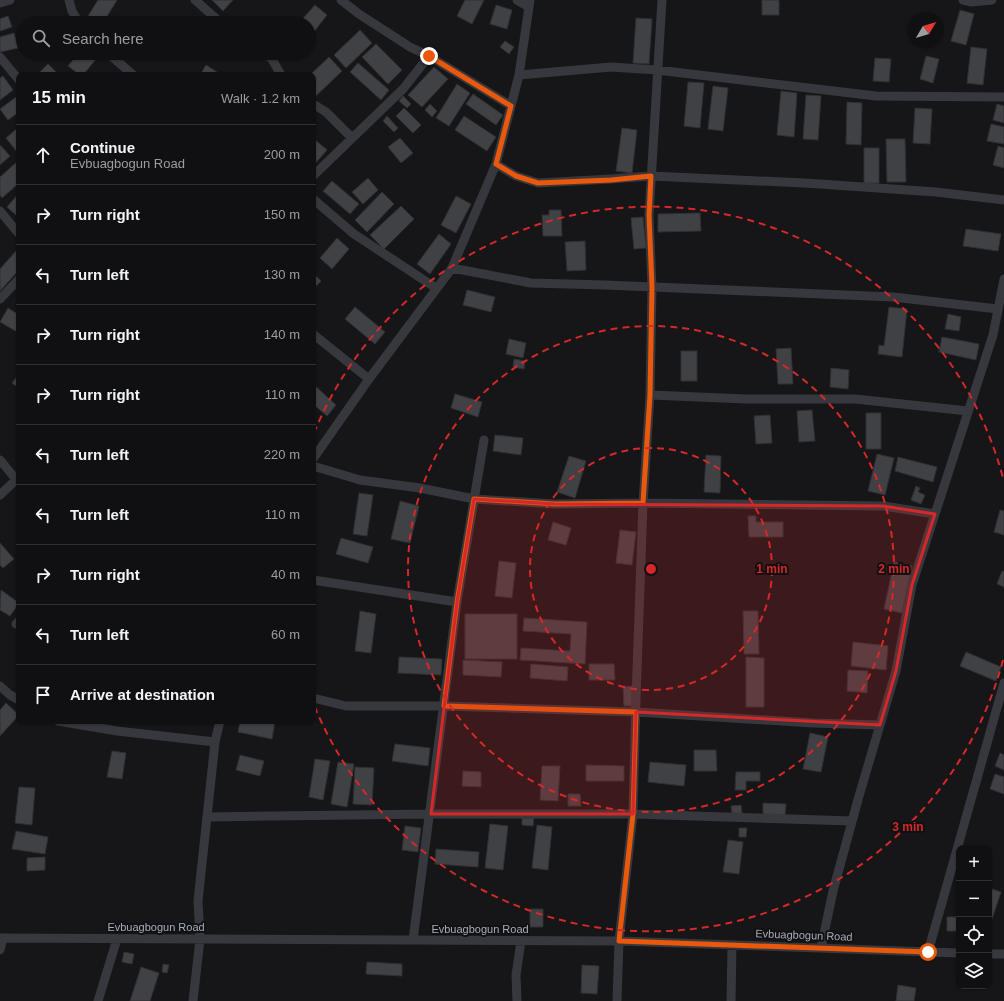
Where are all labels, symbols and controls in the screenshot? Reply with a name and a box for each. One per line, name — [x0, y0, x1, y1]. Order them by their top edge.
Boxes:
north arrow — [908, 12, 944, 48]
search box — [16, 16, 316, 60]
icon: search — [30, 27, 52, 49]
text: Search here — [62, 30, 144, 47]
route end — [420, 47, 438, 65]
text: 15 min — [32, 88, 86, 107]
text: Walk · 1.2 km — [221, 91, 300, 106]
text: Continue — [70, 139, 135, 156]
icon: ahead — [32, 144, 54, 166]
text: 200 m — [264, 147, 300, 162]
text: Evbuagbogun Road — [70, 156, 185, 171]
icon: right — [32, 204, 54, 226]
text: Turn right — [70, 206, 140, 223]
text: 150 m — [264, 207, 300, 222]
icon: left — [32, 264, 54, 286]
text: Turn left — [70, 266, 129, 283]
text: 130 m — [264, 267, 300, 282]
icon: right — [32, 324, 54, 346]
text: Turn right — [70, 326, 140, 343]
text: 140 m — [264, 327, 300, 342]
icon: right — [32, 384, 54, 406]
text: Turn right — [70, 386, 140, 403]
text: 110 m — [265, 387, 300, 402]
icon: left — [32, 444, 54, 466]
text: Turn left — [70, 446, 129, 463]
text: 220 m — [264, 447, 300, 462]
icon: left — [32, 504, 54, 526]
text: Turn left — [70, 506, 129, 523]
text: 110 m — [265, 507, 300, 522]
centre of rings — [644, 562, 658, 576]
text: 1 min — [756, 562, 788, 576]
text: 2 min — [878, 562, 910, 576]
icon: right — [32, 564, 54, 586]
text: Turn right — [70, 566, 140, 583]
text: 40 m — [271, 567, 300, 582]
icon: left — [32, 624, 54, 646]
text: Turn left — [70, 626, 129, 643]
text: 60 m — [271, 627, 300, 642]
icon: arrive — [32, 684, 54, 706]
text: Arrive at destination — [70, 686, 215, 703]
text: 3 min — [892, 820, 924, 834]
map controls — [956, 845, 992, 989]
button: + — [956, 845, 992, 881]
button: − — [956, 881, 992, 917]
button: locate — [956, 917, 992, 953]
street label: Evbuagbogun Road — [107, 921, 205, 933]
street label: Evbuagbogun Road — [431, 923, 529, 935]
street label: Evbuagbogun Road — [755, 927, 853, 943]
route start — [919, 943, 937, 961]
button: layers — [956, 953, 992, 989]

